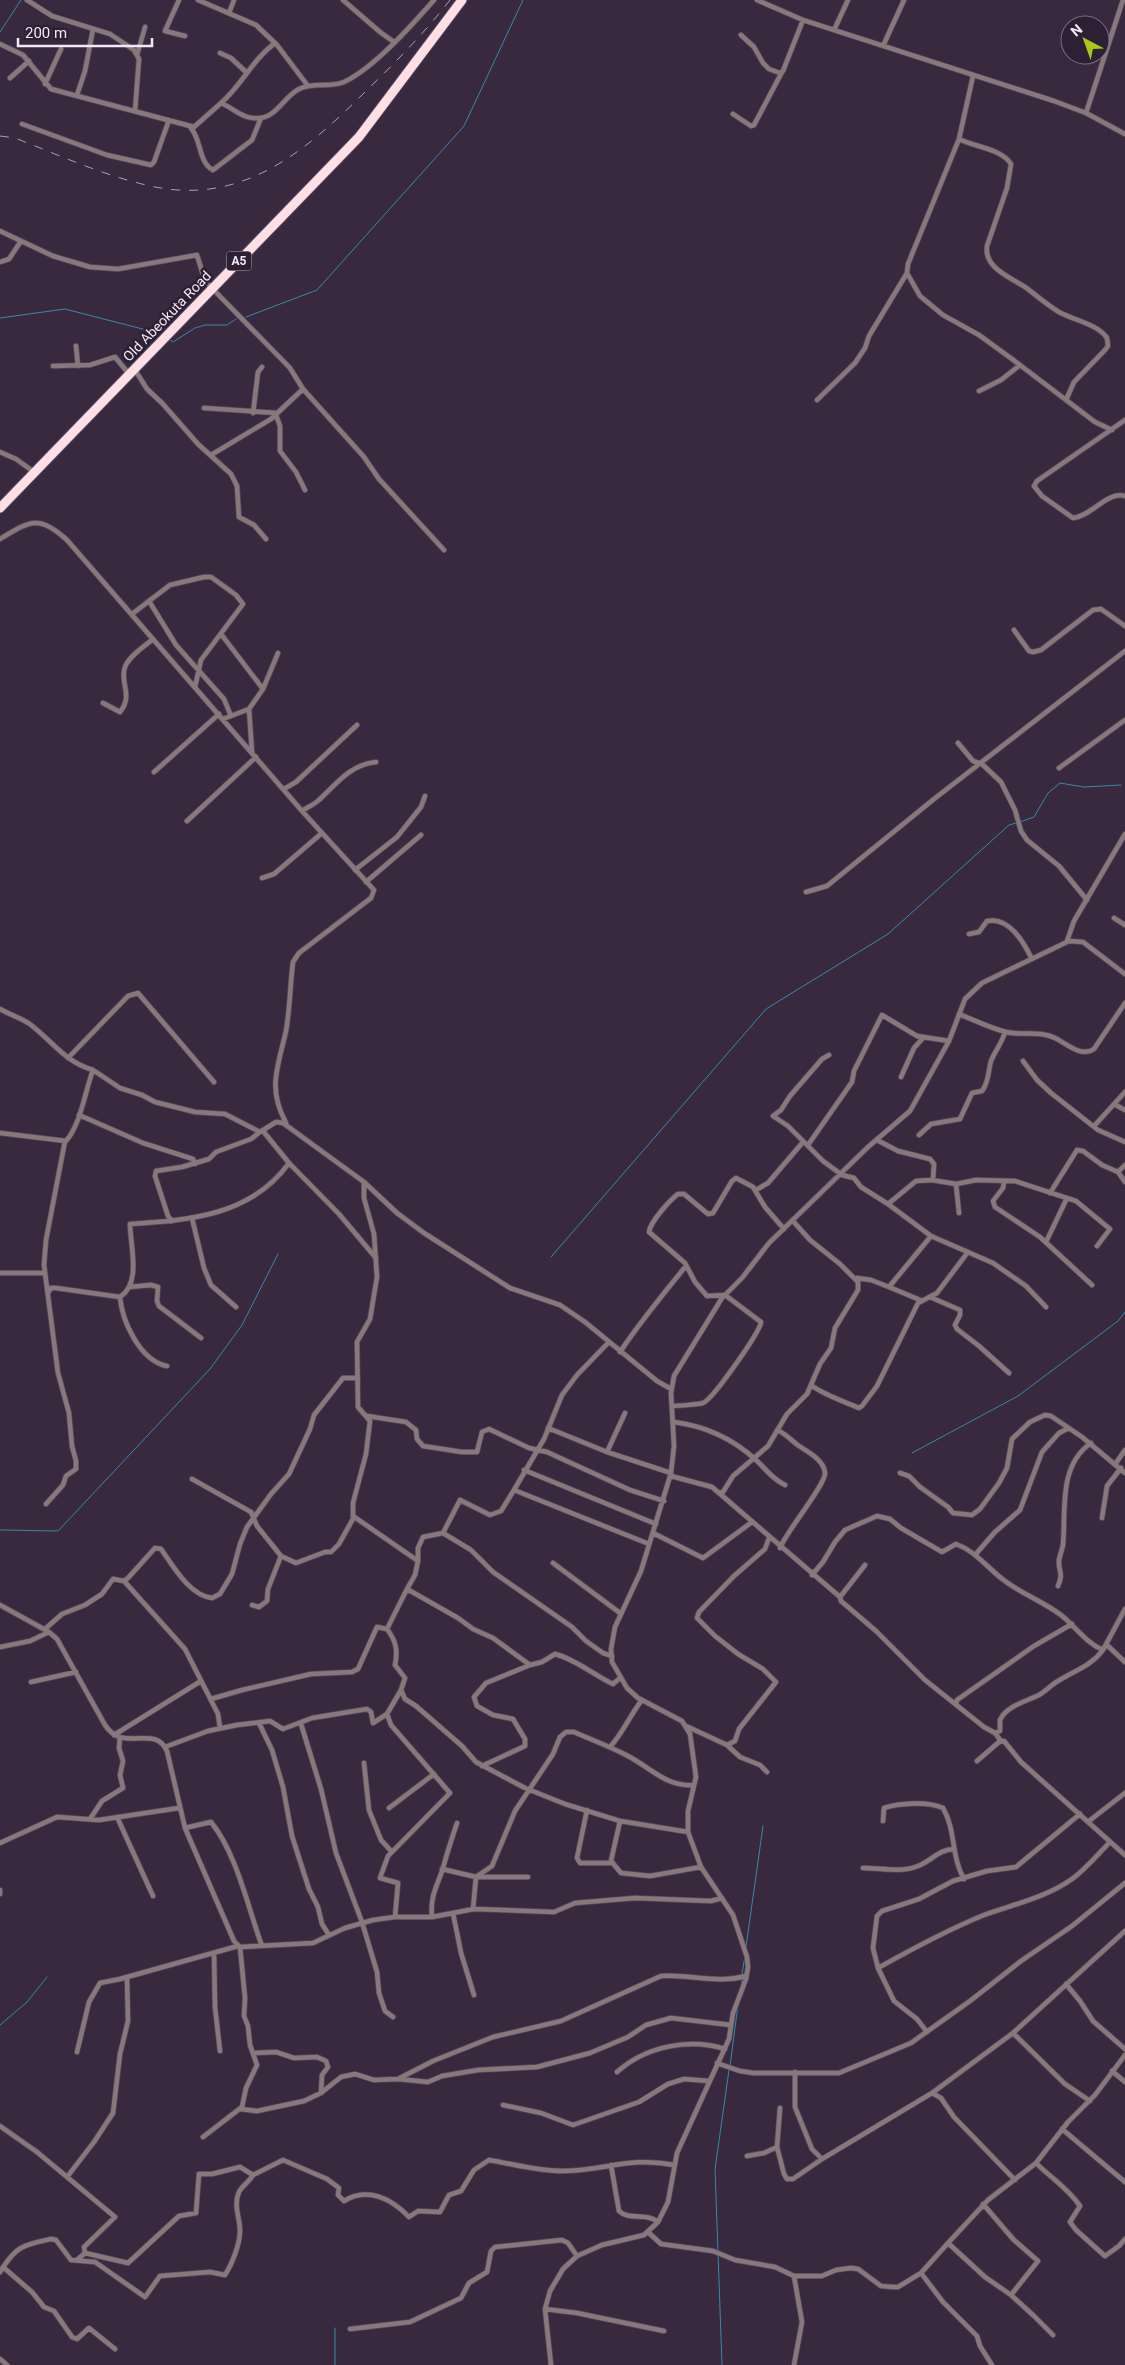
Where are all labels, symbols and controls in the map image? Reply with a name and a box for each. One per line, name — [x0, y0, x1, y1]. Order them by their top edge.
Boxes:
scale bar — [18, 15, 151, 47]
north arrow — [1060, 15, 1110, 65]
text: N — [1067, 21, 1085, 39]
text: 200 m — [25, 24, 67, 42]
road number: A5 — [226, 252, 252, 270]
street label: Old Abeokuta Road — [120, 267, 214, 365]

